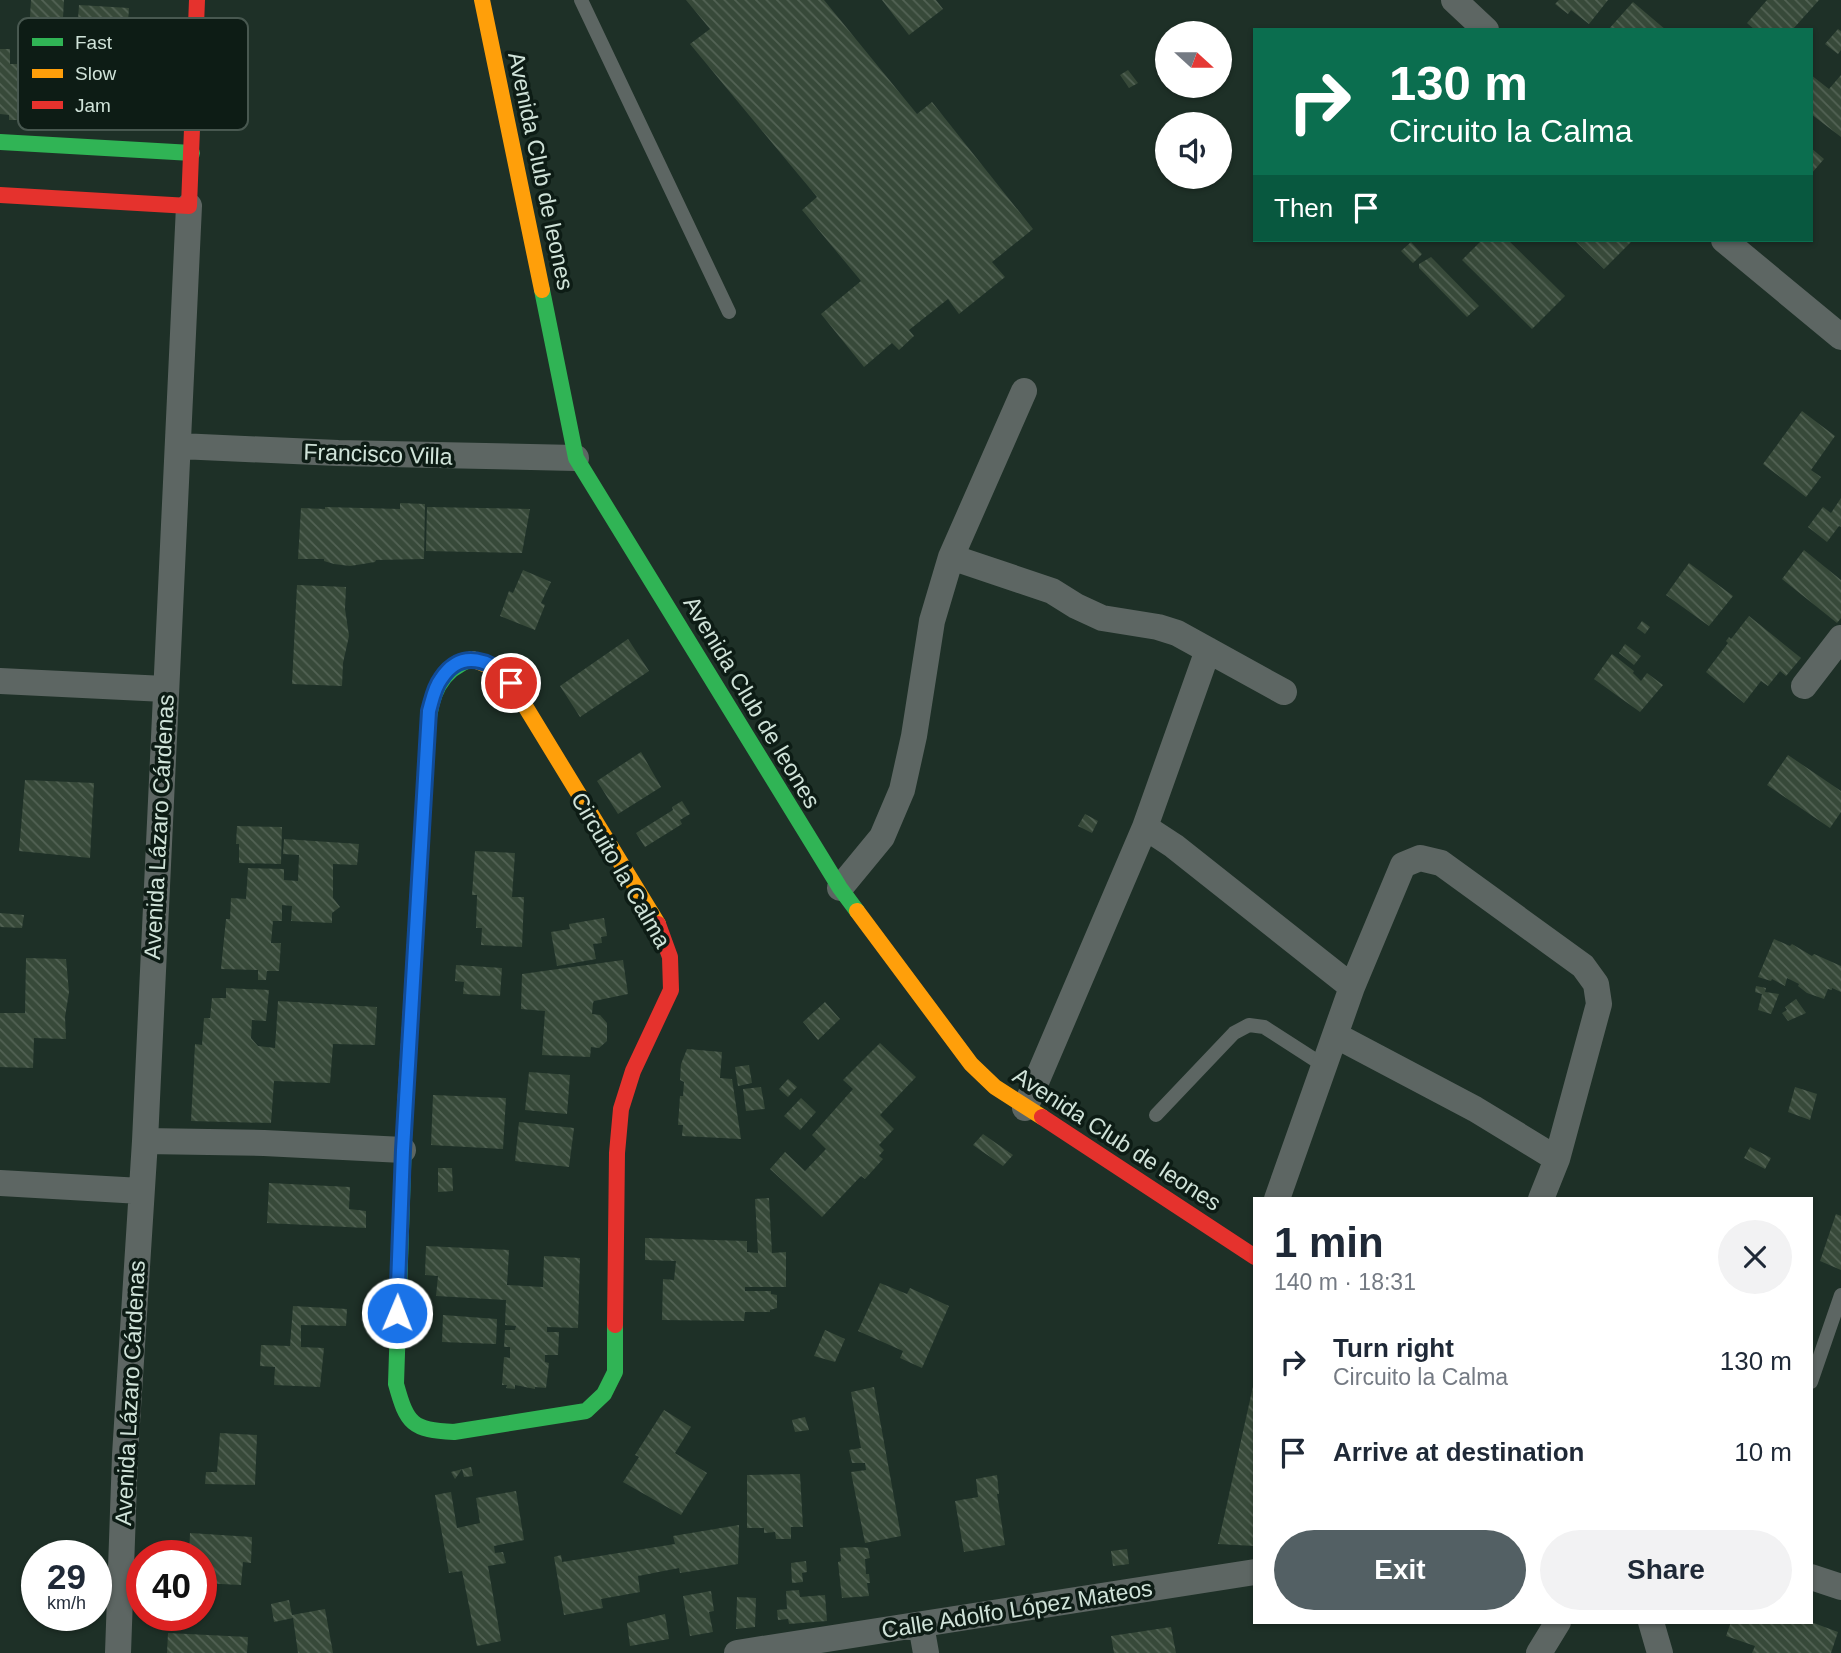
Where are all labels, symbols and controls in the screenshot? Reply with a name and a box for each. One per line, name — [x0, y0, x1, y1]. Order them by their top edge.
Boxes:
legend — [18, 18, 248, 130]
north arrow — [1155, 21, 1232, 98]
map controls — [1155, 21, 1232, 189]
text: Fast — [75, 32, 113, 53]
street label: Avenida Club de leones — [503, 50, 579, 292]
icon: right — [1274, 56, 1365, 147]
text: 130 m — [1389, 56, 1528, 110]
text: Slow — [75, 63, 116, 84]
text: Jam — [75, 95, 111, 116]
button: sound — [1155, 112, 1232, 189]
text: Circuito la Calma — [1389, 113, 1633, 149]
icon: arrive — [1347, 189, 1385, 227]
text: Then — [1274, 193, 1333, 223]
street label: Francisco Villa — [303, 438, 453, 470]
street label: Avenida Club de leones — [678, 591, 826, 813]
pin — [481, 653, 541, 713]
icon: arrive — [492, 664, 530, 702]
street label: Avenida Lázaro Cárdenas — [139, 694, 179, 960]
street label: Circuito la Calma — [566, 788, 676, 953]
street label: Avenida Club de leones — [1008, 1062, 1226, 1216]
text: 1 min — [1274, 1219, 1384, 1266]
button: close — [1718, 1220, 1792, 1294]
street label: Avenida Lázaro Cárdenas — [110, 1260, 150, 1526]
text: 140 m · 18:31 — [1274, 1269, 1416, 1295]
position arrow — [360, 1276, 434, 1350]
text: Turn right — [1333, 1333, 1454, 1363]
icon: right — [1274, 1343, 1312, 1381]
text: 130 m — [1720, 1346, 1792, 1376]
text: Circuito la Calma — [1333, 1364, 1508, 1390]
icon: arrive — [1274, 1434, 1312, 1472]
text: Arrive at destination — [1333, 1437, 1584, 1467]
text: 10 m — [1734, 1437, 1792, 1467]
button: Exit — [1274, 1530, 1526, 1610]
button: Share — [1540, 1530, 1792, 1610]
speed limit sign: 40 — [126, 1540, 217, 1631]
text: 29 — [47, 1557, 86, 1596]
street label: Calle Adolfo López Mateos — [880, 1575, 1154, 1643]
text: km/h — [47, 1593, 86, 1613]

